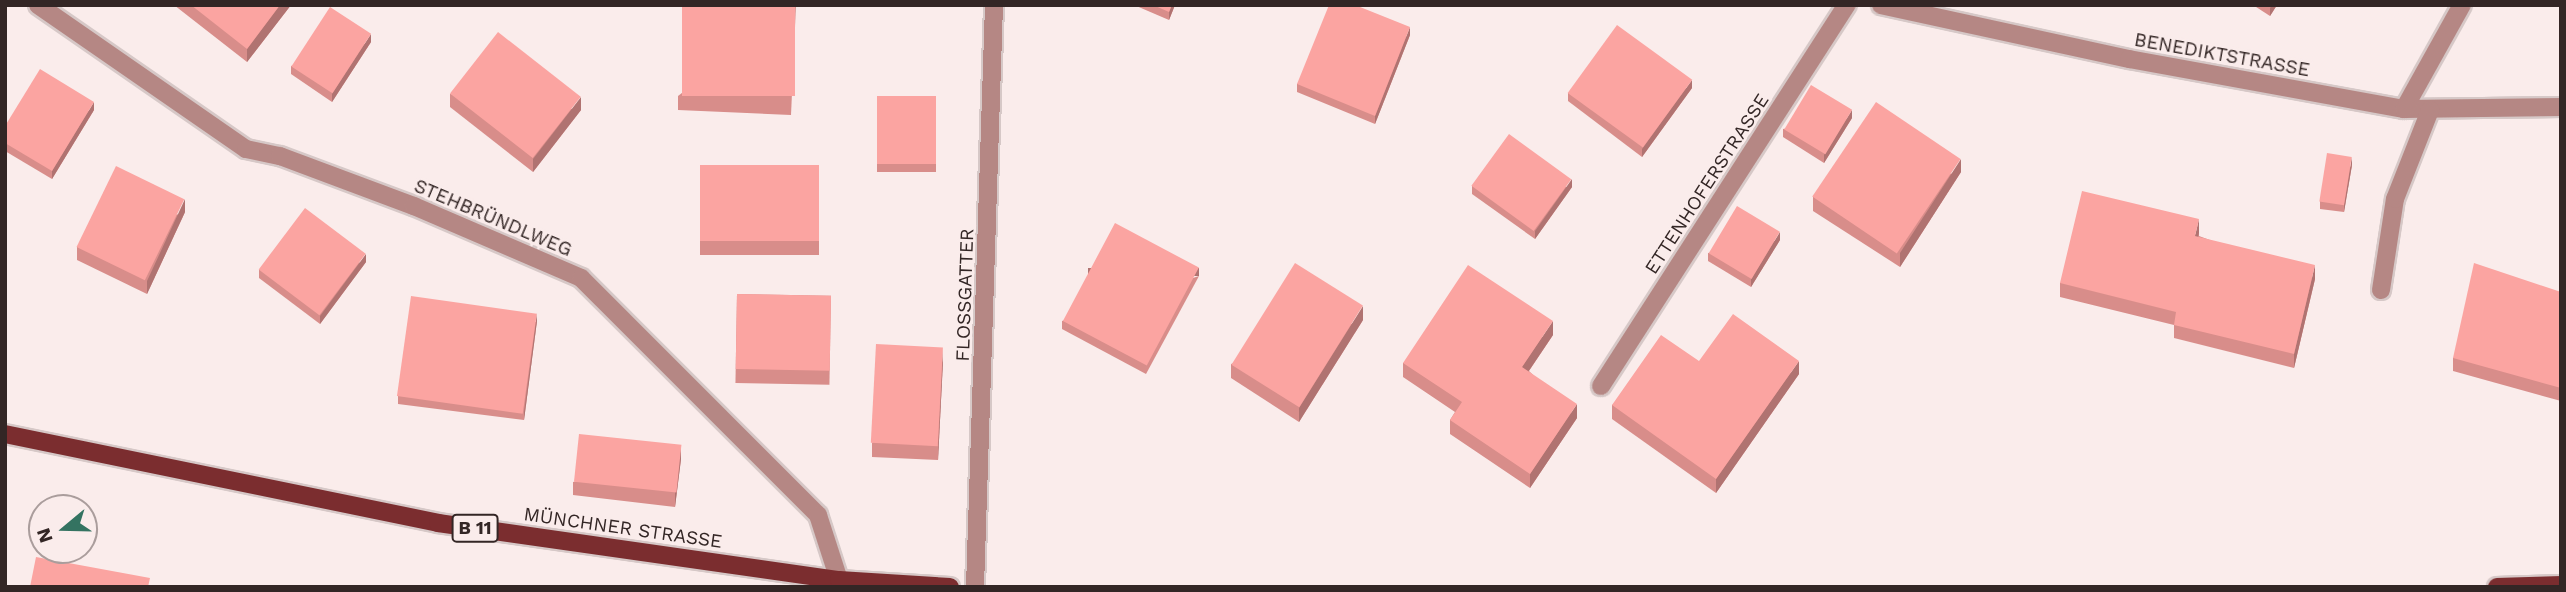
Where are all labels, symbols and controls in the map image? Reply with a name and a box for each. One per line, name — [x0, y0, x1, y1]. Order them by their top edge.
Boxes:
street label: BENEDIKTSTRASSE — [2132, 28, 2312, 82]
street label: ETTENHOFERSTRASSE — [1640, 90, 1774, 278]
street label: STEHBRÜNDLWEG — [411, 174, 575, 262]
street label: FLOSSGATTER — [951, 228, 979, 362]
north arrow — [28, 494, 98, 564]
street label: MÜNCHNER STRASSE — [522, 503, 724, 553]
road number: B 11 — [450, 514, 500, 542]
text: N — [31, 525, 58, 546]

